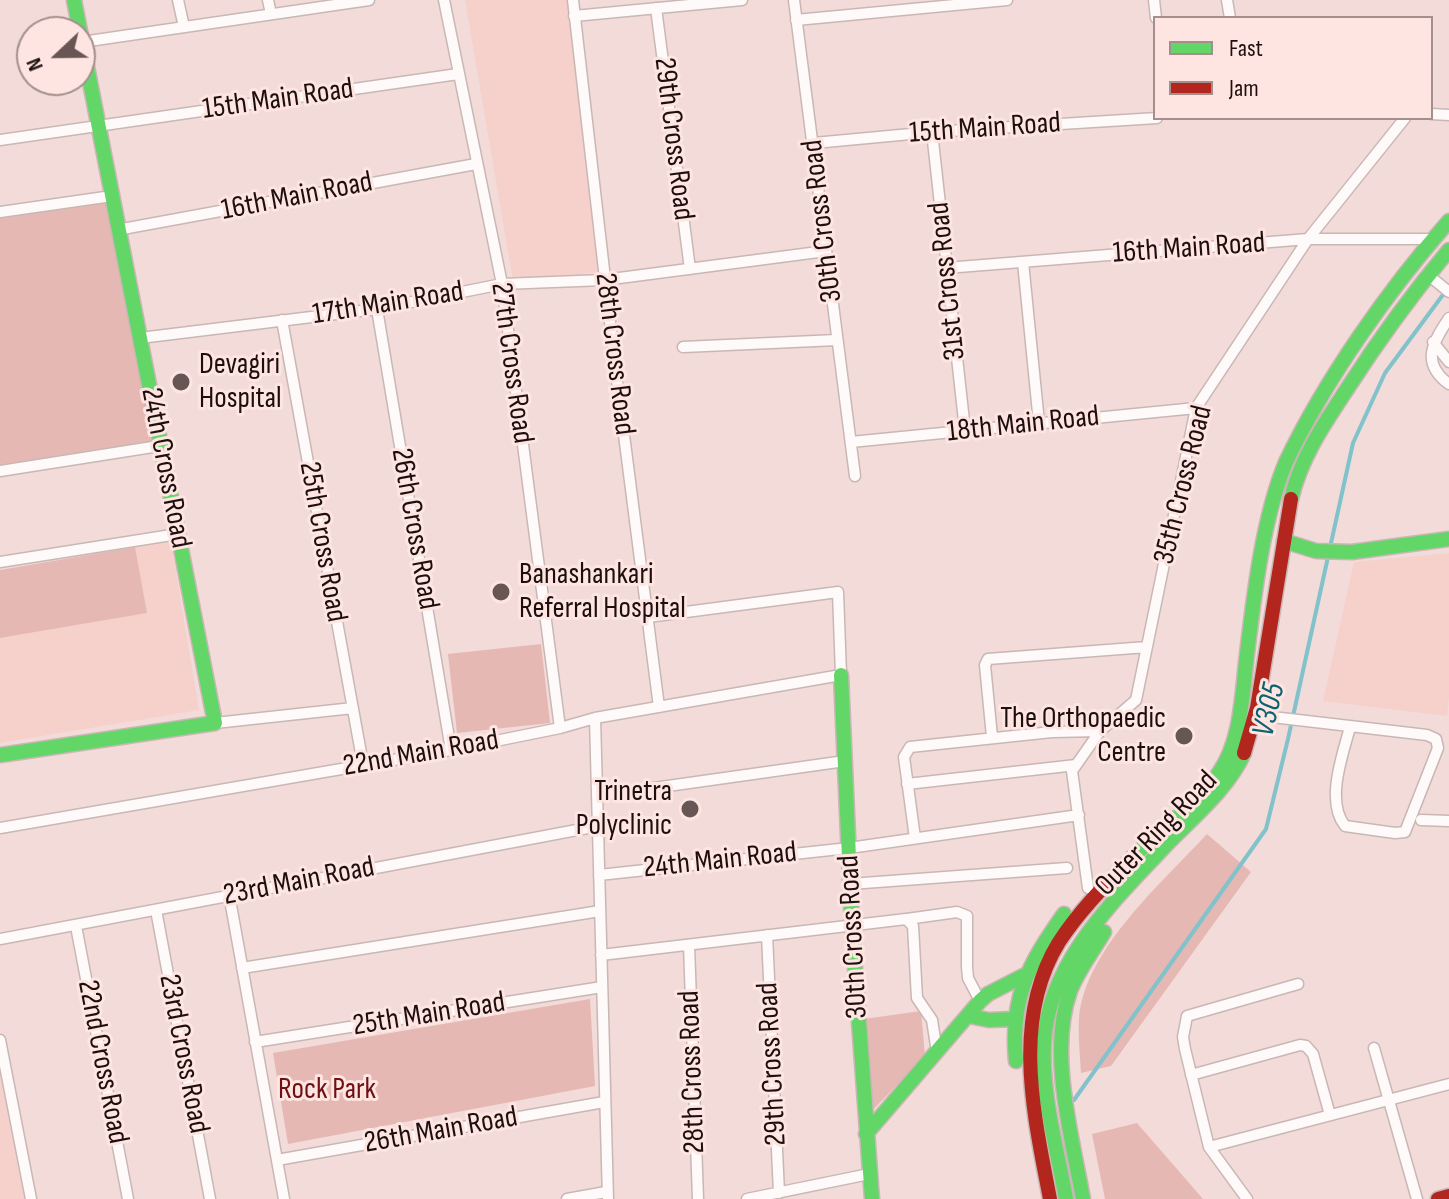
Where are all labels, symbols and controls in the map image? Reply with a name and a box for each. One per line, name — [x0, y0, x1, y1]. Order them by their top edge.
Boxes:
north arrow — [16, 16, 96, 96]
legend — [1153, 16, 1433, 120]
text: Fast — [1229, 34, 1263, 63]
text: N — [20, 54, 50, 75]
street label: 29th Cross Road — [645, 56, 701, 222]
street label: 15th Main Road — [200, 72, 356, 128]
text: Jam — [1229, 74, 1259, 103]
street label: 15th Main Road — [908, 106, 1062, 152]
street label: 30th Cross Road — [795, 138, 851, 304]
street label: 16th Main Road — [219, 165, 375, 229]
street label: 31st Cross Road — [922, 200, 974, 362]
street label: 16th Main Road — [1111, 226, 1267, 272]
street label: 28th Cross Road — [586, 271, 642, 437]
street label: 17th Main Road — [310, 274, 466, 334]
street label: 27th Cross Road — [482, 280, 540, 446]
place label: Devagiri Hospital — [199, 347, 282, 418]
marker: Devagiri Hospital — [170, 371, 192, 393]
street label: 24th Cross Road — [132, 385, 198, 551]
street label: 18th Main Road — [945, 399, 1101, 451]
street label: 35th Cross Road — [1147, 402, 1221, 568]
street label: 26th Cross Road — [382, 445, 446, 613]
street label: 25th Cross Road — [290, 459, 354, 625]
place label: Banashankari Referral Hospital — [519, 557, 686, 628]
marker: Banashankari Referral Hospital — [490, 581, 512, 603]
water label: V305 — [1245, 680, 1295, 740]
place label: The Orthopaedic Centre — [1000, 701, 1166, 772]
street label: 22nd Main Road — [340, 723, 502, 785]
marker: The Orthopaedic Centre — [1173, 725, 1195, 747]
street label: Outer Ring Road — [1088, 764, 1226, 904]
place label: Trinetra Polyclinic — [576, 774, 672, 844]
marker: Trinetra Polyclinic — [679, 798, 701, 820]
street label: 24th Main Road — [642, 835, 798, 887]
street label: 23rd Main Road — [221, 850, 377, 914]
street label: 30th Cross Road — [832, 854, 876, 1020]
street label: 23rd Cross Road — [150, 971, 216, 1137]
street label: 22nd Cross Road — [69, 977, 135, 1147]
street label: 29th Cross Road — [751, 981, 795, 1147]
street label: 25th Main Road — [350, 985, 508, 1045]
street label: 28th Cross Road — [672, 990, 714, 1154]
park label: Rock Park — [278, 1072, 376, 1108]
street label: 26th Main Road — [362, 1100, 520, 1162]

